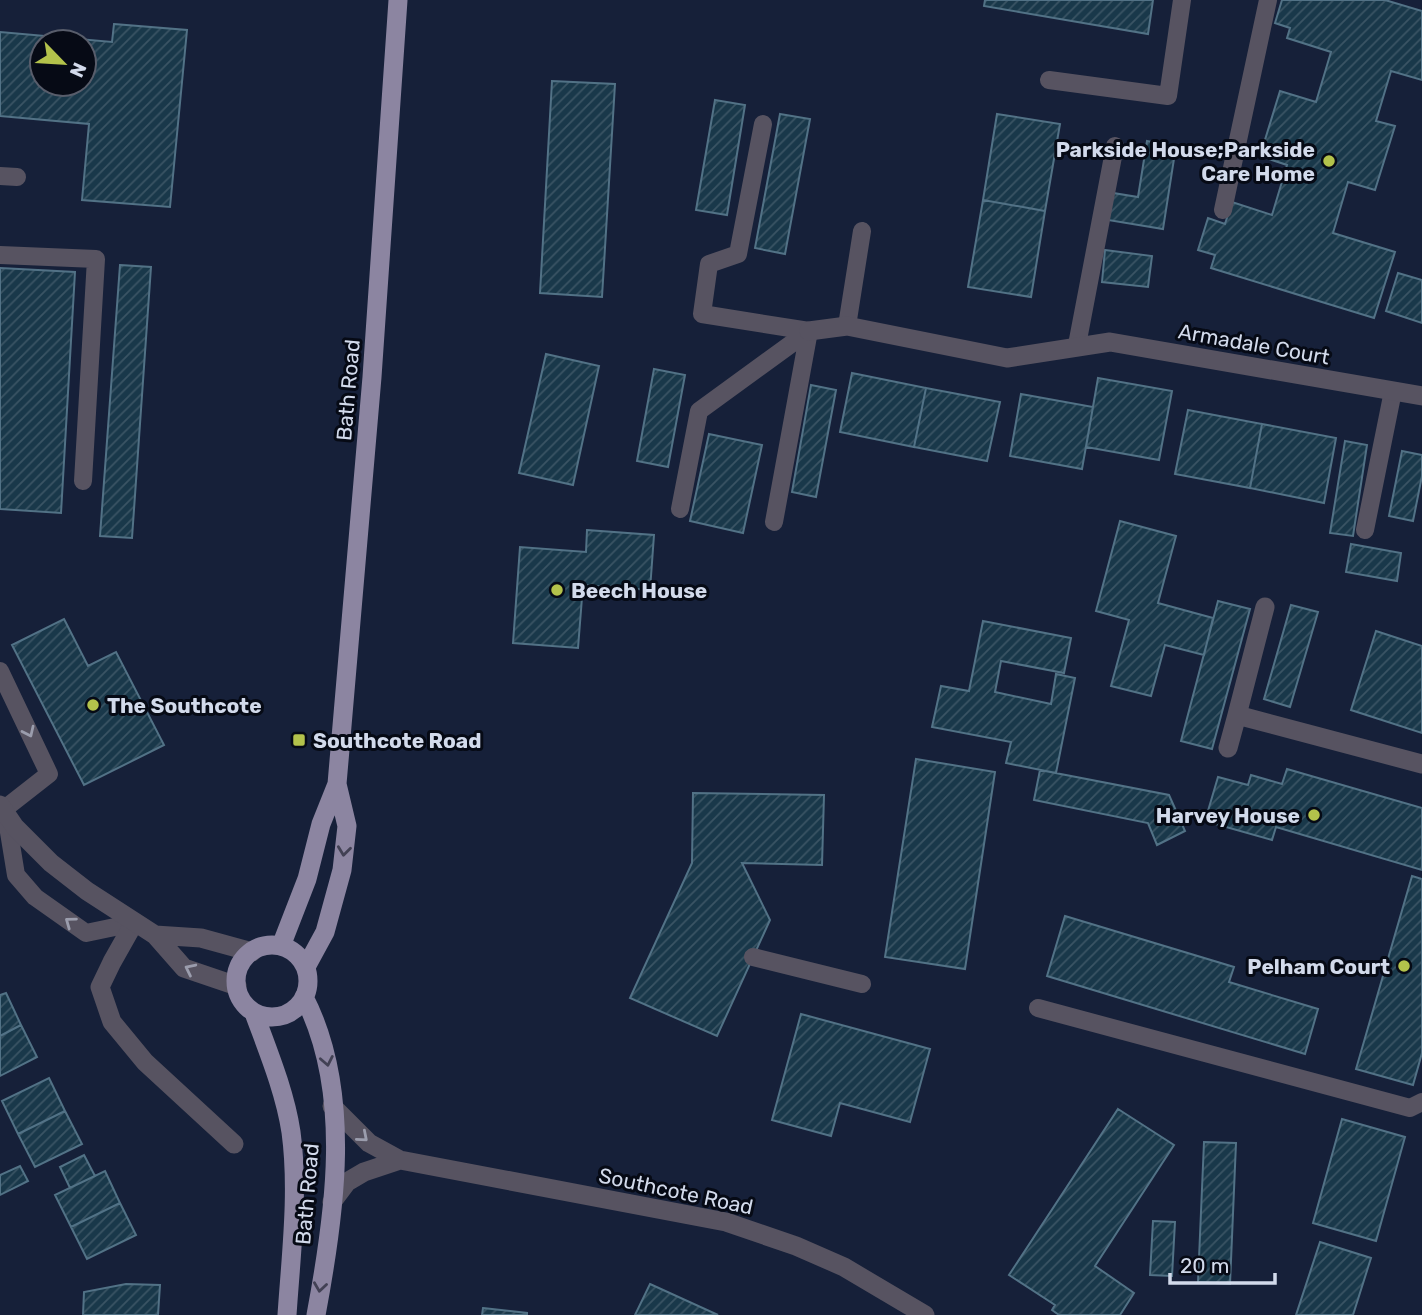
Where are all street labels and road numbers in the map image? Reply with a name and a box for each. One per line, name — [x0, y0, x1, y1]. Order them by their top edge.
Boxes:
street label: Armadale Court — [1176, 318, 1332, 370]
street label: Bath Road — [331, 338, 365, 442]
street label: Bath Road — [290, 1142, 324, 1246]
street label: Southcote Road — [597, 1162, 755, 1220]

